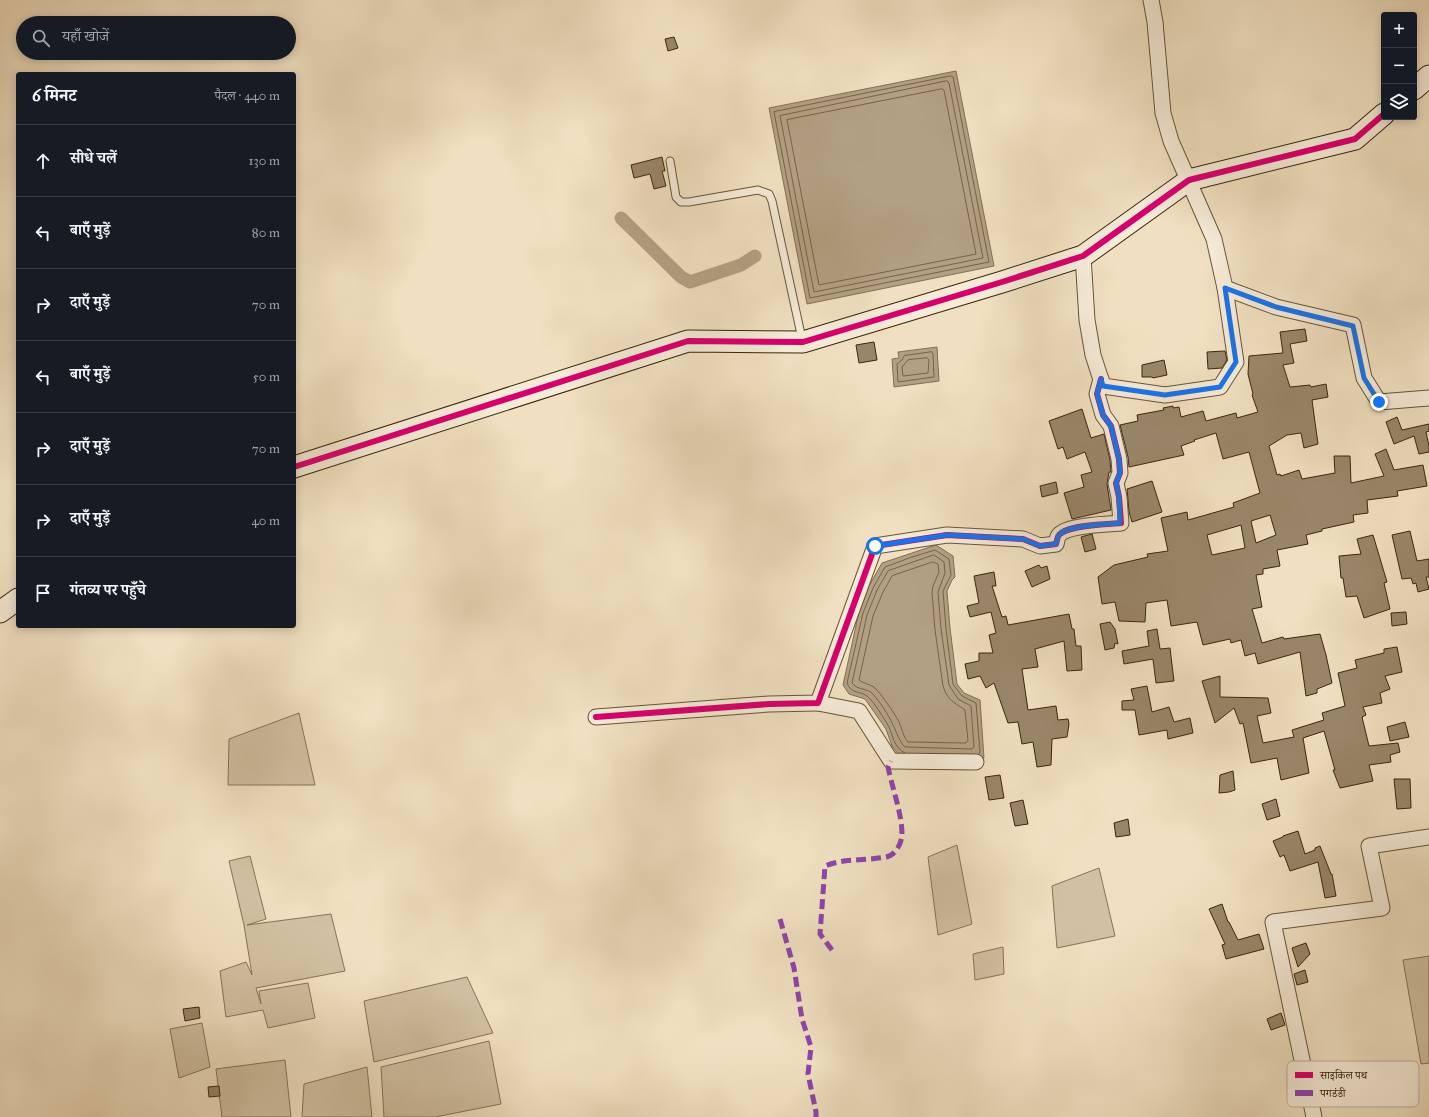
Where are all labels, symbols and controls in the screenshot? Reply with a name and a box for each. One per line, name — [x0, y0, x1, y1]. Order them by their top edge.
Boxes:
map controls — [1381, 12, 1417, 120]
button: + — [1381, 12, 1417, 48]
search box — [16, 16, 296, 60]
icon: search — [30, 27, 52, 49]
text: यहाँ खोजें — [62, 27, 109, 45]
button: − — [1381, 48, 1417, 84]
button: layers — [1381, 84, 1417, 120]
text: 6 मिनट — [32, 85, 77, 106]
text: पैदल · 440 m — [215, 88, 280, 104]
text: सीधे चलें — [70, 149, 117, 167]
icon: ahead — [32, 150, 54, 172]
text: 130 m — [248, 153, 280, 169]
text: बाएँ मुड़ें — [70, 221, 110, 239]
icon: left — [32, 222, 54, 244]
text: 80 m — [252, 225, 280, 241]
text: दाएँ मुड़ें — [70, 293, 110, 311]
icon: right — [32, 294, 54, 316]
text: 70 m — [252, 297, 280, 313]
text: बाएँ मुड़ें — [70, 365, 110, 383]
icon: left — [32, 366, 54, 388]
text: 50 m — [253, 369, 280, 385]
route end — [1370, 393, 1388, 411]
text: दाएँ मुड़ें — [70, 437, 110, 455]
icon: right — [32, 438, 54, 460]
text: 70 m — [252, 441, 280, 457]
text: दाएँ मुड़ें — [70, 509, 110, 527]
icon: right — [32, 510, 54, 532]
text: 40 m — [251, 513, 280, 529]
route start — [866, 537, 884, 555]
text: गंतव्य पर पहुँचे — [70, 581, 146, 599]
icon: arrive — [32, 582, 54, 604]
legend — [1287, 1061, 1419, 1107]
text: साइकिल पथ — [1319, 1069, 1368, 1082]
text: पगडंडी — [1319, 1087, 1347, 1100]

